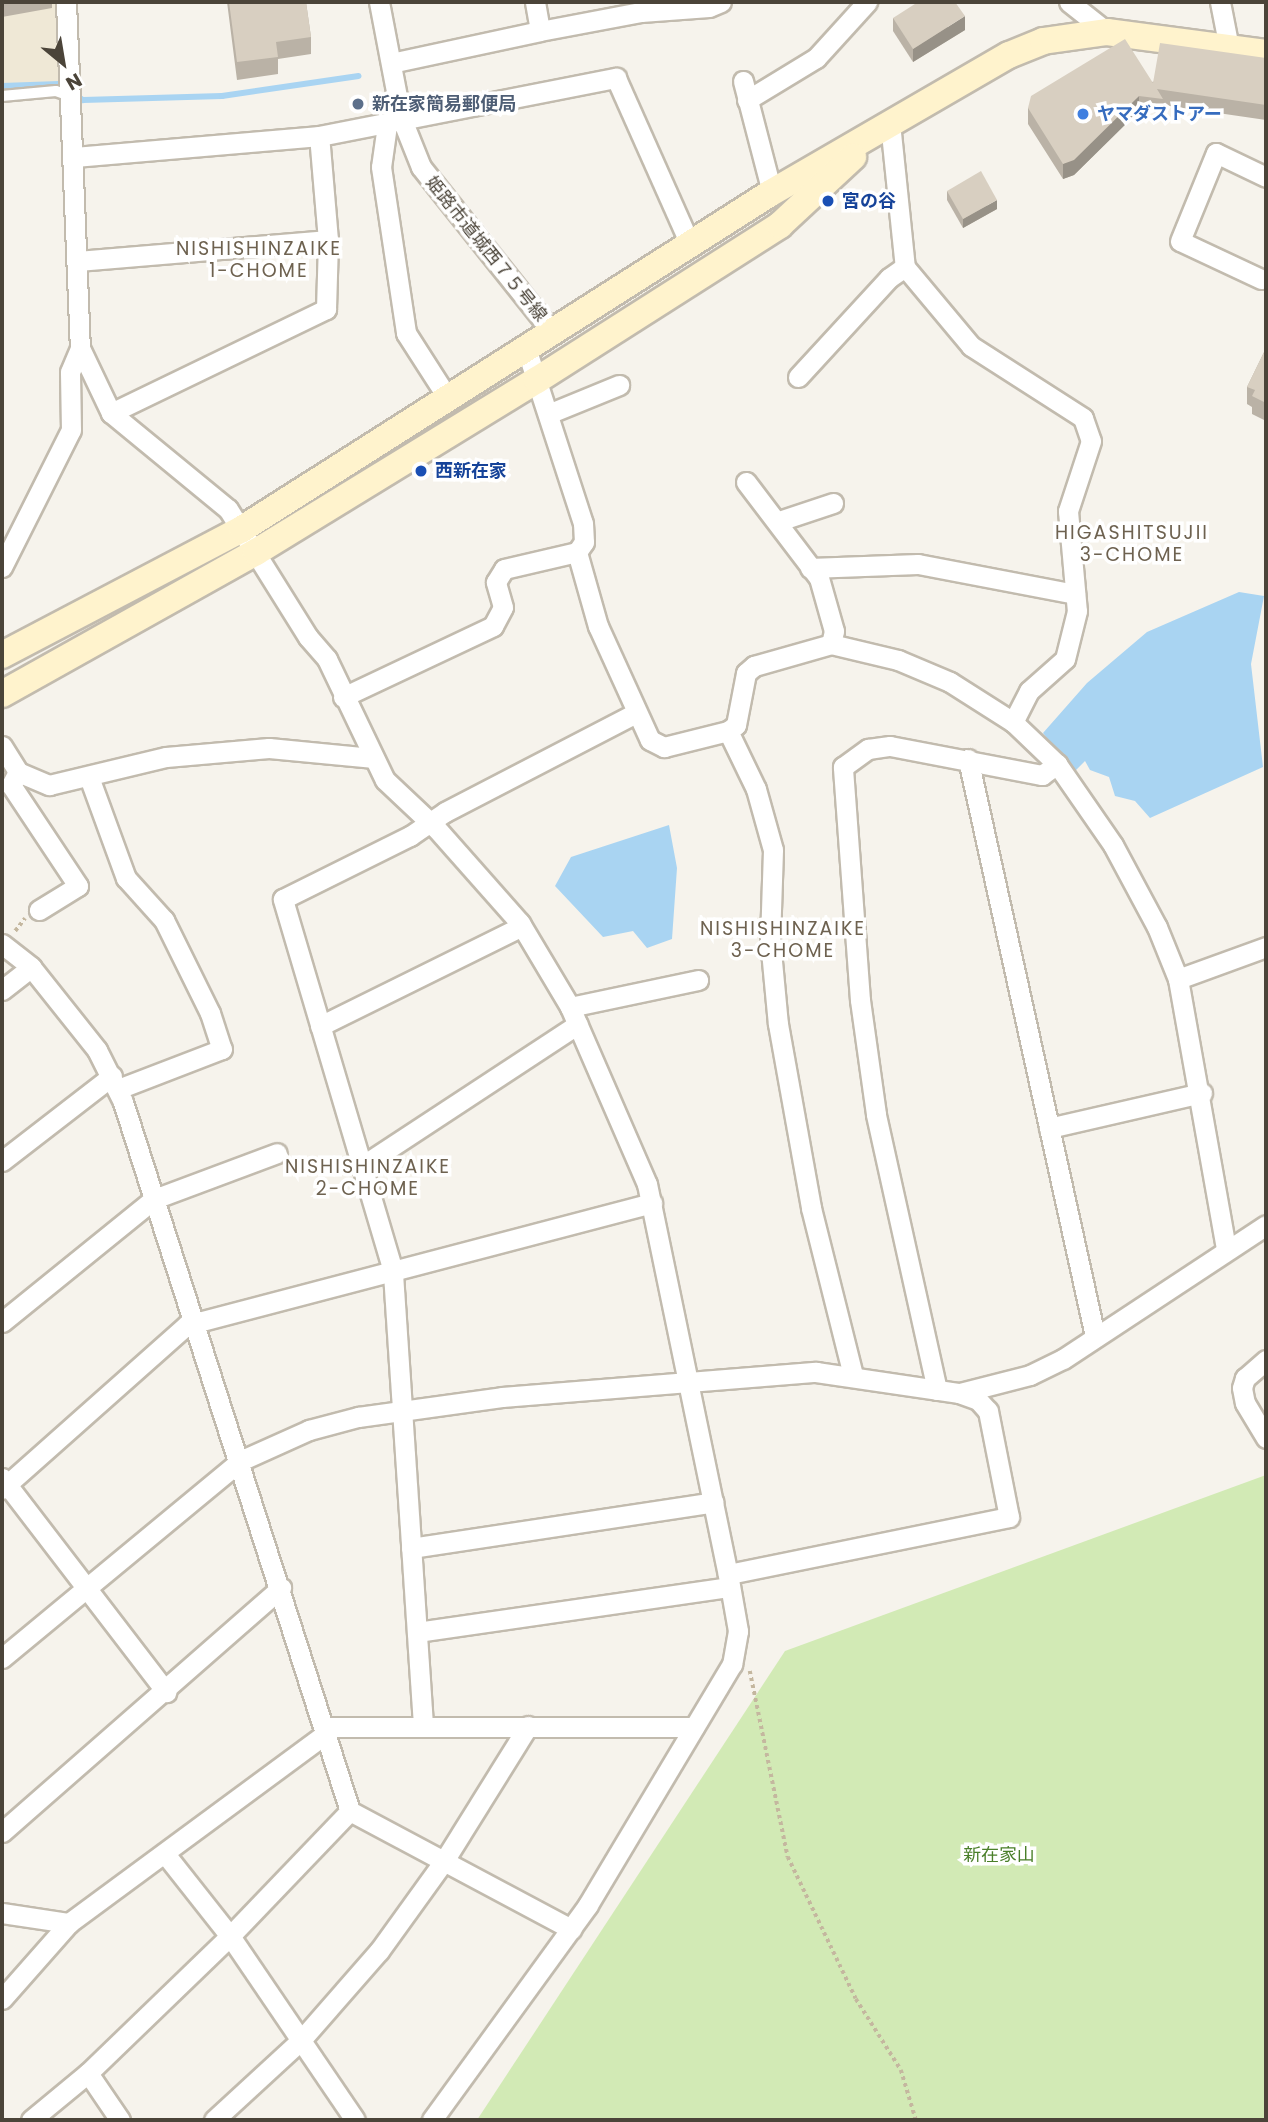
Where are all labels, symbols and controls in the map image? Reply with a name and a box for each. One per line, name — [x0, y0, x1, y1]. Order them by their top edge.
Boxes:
north arrow — [28, 28, 98, 98]
text: N — [61, 66, 87, 97]
place label: 新在家簡易郵便局 — [372, 93, 516, 115]
marker: 新在家簡易郵便局 — [350, 96, 366, 112]
place label: ヤマダストアー — [1097, 103, 1222, 125]
marker: ヤマダストアー — [1075, 106, 1091, 122]
street label: 姫路市道城西７５号線 — [421, 172, 551, 326]
place label: 宮の谷 — [842, 190, 896, 212]
marker: 宮の谷 — [820, 193, 836, 209]
district label: NISHISHINZAIKE 1-CHOME — [178, 238, 340, 282]
place label: 西新在家 — [435, 460, 507, 482]
marker: 西新在家 — [413, 463, 429, 479]
district label: HIGASHITSUJII 3-CHOME — [1057, 522, 1207, 566]
district label: NISHISHINZAIKE 3-CHOME — [702, 918, 864, 962]
district label: NISHISHINZAIKE 2-CHOME — [287, 1156, 449, 1200]
park label: 新在家山 — [963, 1844, 1035, 1866]

